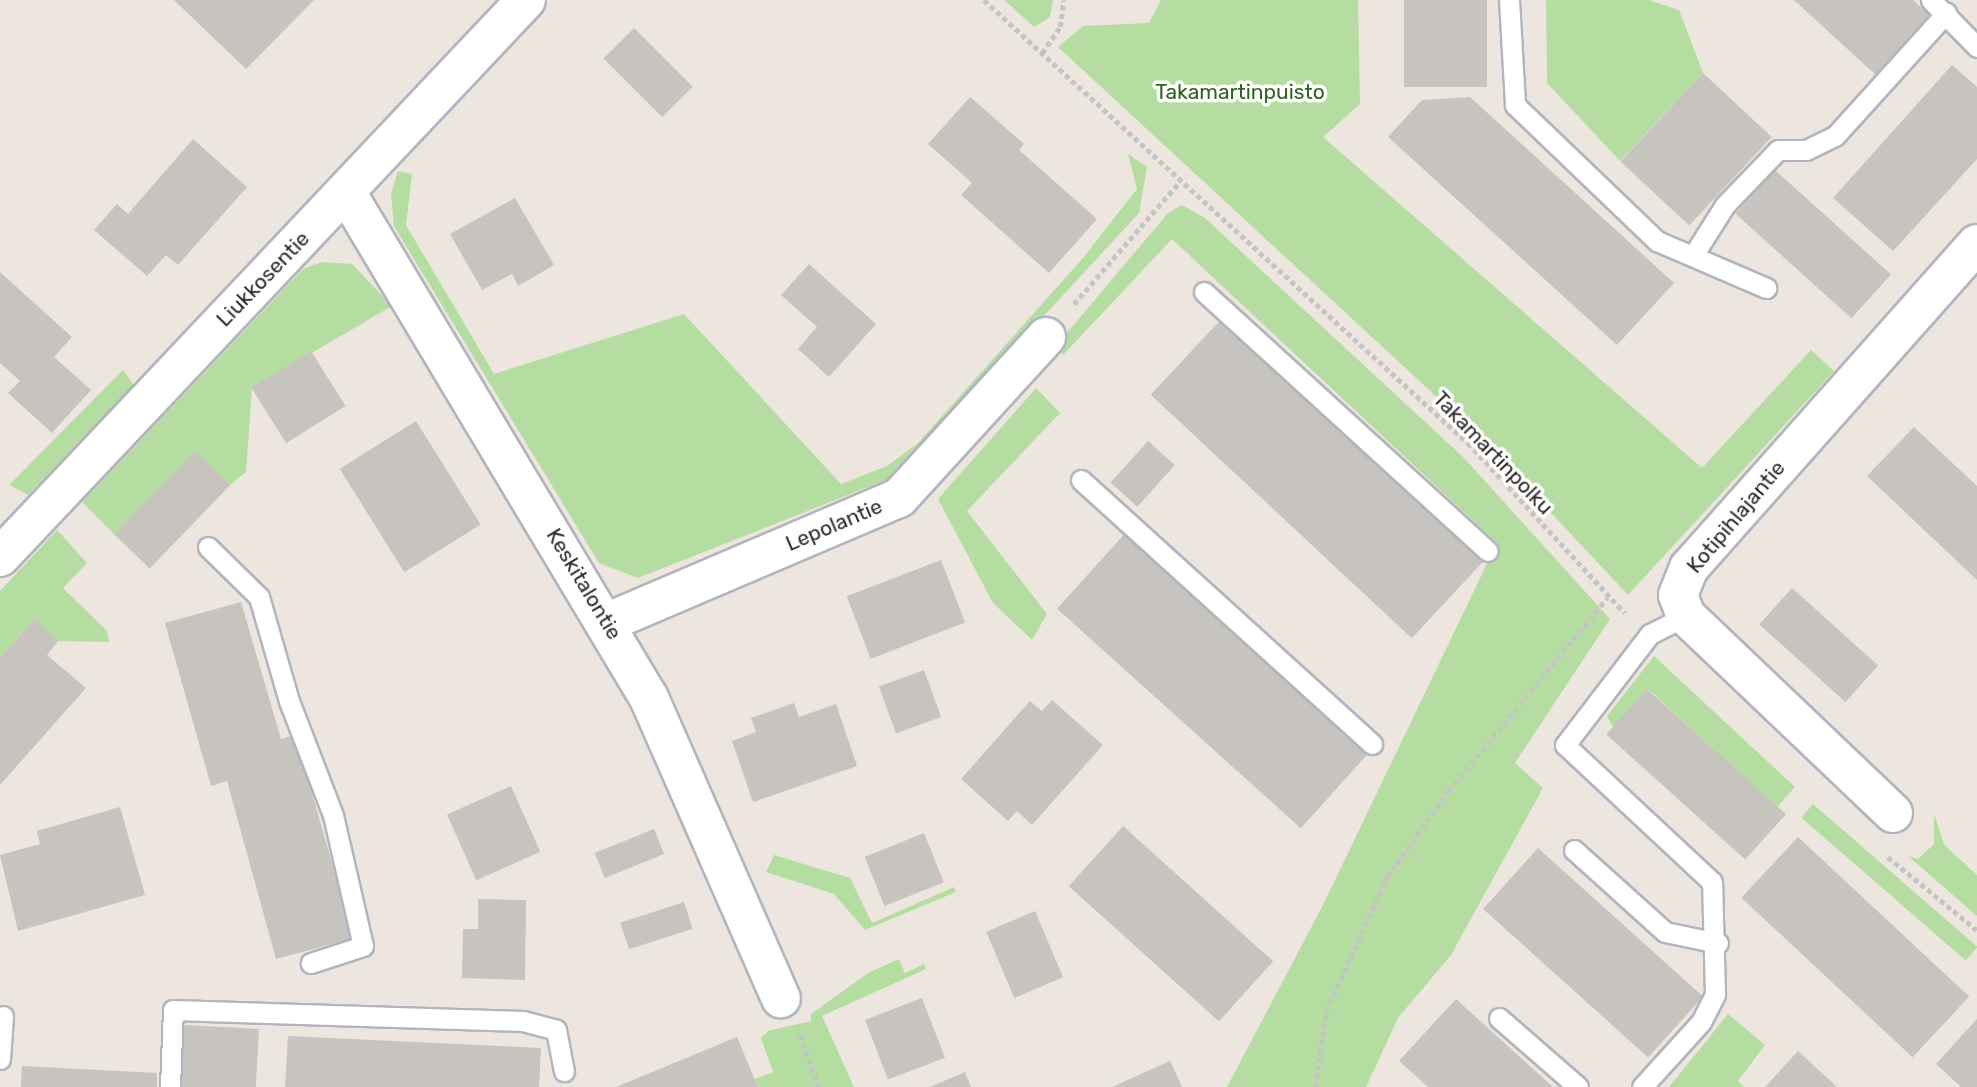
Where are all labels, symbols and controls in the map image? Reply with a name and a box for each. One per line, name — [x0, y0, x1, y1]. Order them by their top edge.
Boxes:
park label: Takamartinpuisto — [1155, 79, 1325, 105]
street label: Liukkosentie — [211, 226, 315, 332]
street label: Takamartinpolku — [1428, 386, 1558, 520]
street label: Kotipihlajantie — [1682, 456, 1790, 578]
street label: Lepolantie — [782, 493, 886, 557]
street label: Keskitalontie — [541, 524, 627, 644]

